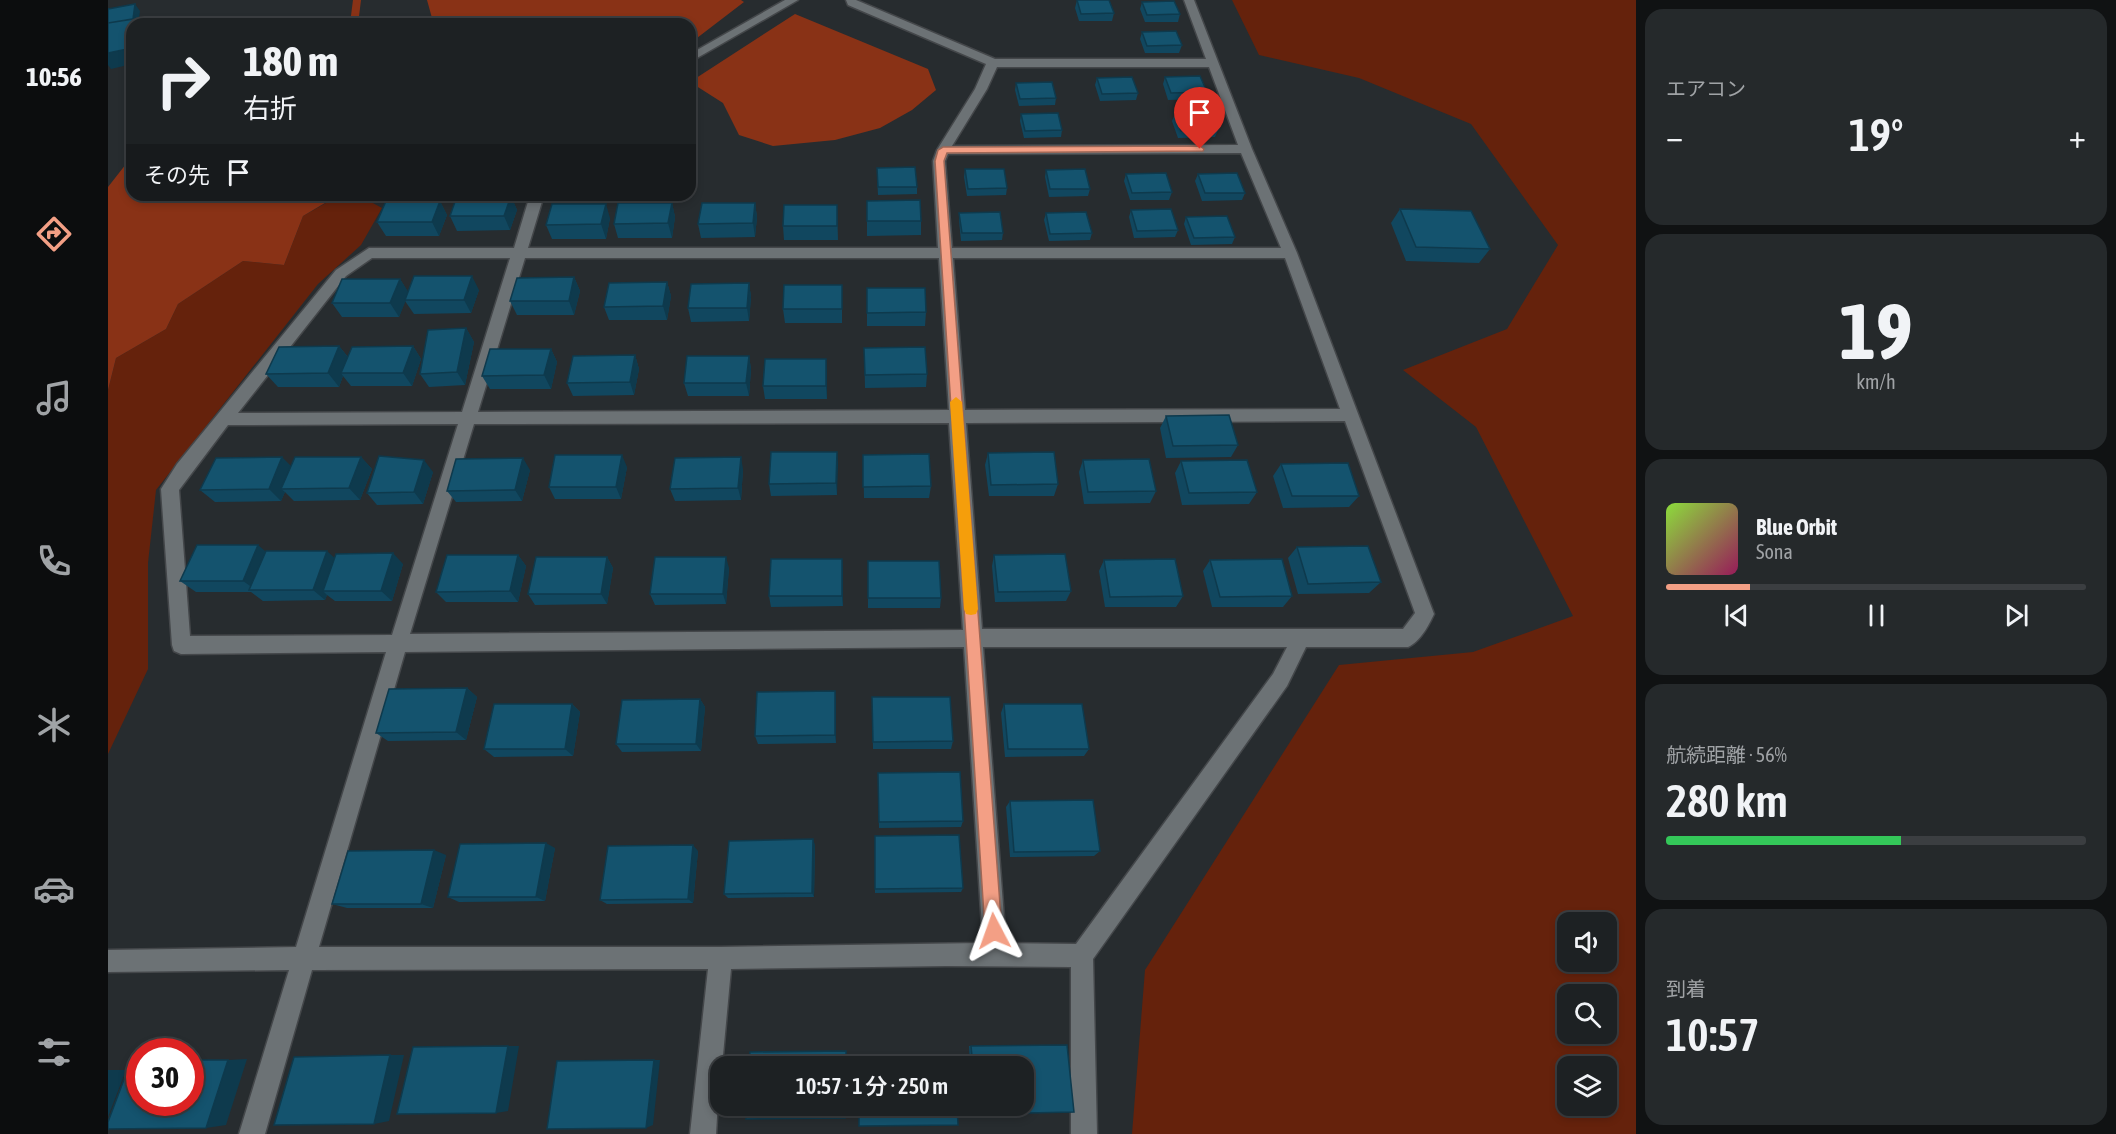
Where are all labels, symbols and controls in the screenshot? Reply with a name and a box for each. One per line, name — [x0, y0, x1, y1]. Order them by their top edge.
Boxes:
text: 180 m — [243, 37, 338, 85]
icon: right — [144, 42, 222, 120]
text: 10:56 — [26, 61, 82, 92]
text: エアコン — [1666, 77, 1746, 100]
pin — [1174, 87, 1225, 149]
text: 右折 — [243, 93, 297, 124]
icon: arrive — [1183, 96, 1216, 129]
text: 19° — [1849, 109, 1903, 161]
text: − — [1666, 117, 1683, 155]
text: + — [2069, 117, 2086, 155]
icon: arrive — [222, 156, 255, 189]
text: その先 — [144, 162, 210, 188]
icon: directions — [33, 213, 75, 255]
text: 19 — [1839, 286, 1913, 376]
text: km/h — [1856, 370, 1896, 393]
icon: music — [33, 377, 75, 419]
text: Blue Orbit — [1756, 514, 1837, 540]
icon: phone — [33, 540, 75, 582]
text: Sona — [1756, 540, 1793, 563]
icon: previous — [1720, 599, 1753, 632]
icon: pause — [1860, 599, 1893, 632]
icon: next — [2000, 599, 2033, 632]
icon: climate — [33, 704, 75, 746]
text: 航続距離 · 56% — [1666, 743, 1787, 766]
text: 280 km — [1666, 775, 1788, 827]
icon: car — [33, 868, 75, 910]
position arrow — [962, 899, 1026, 963]
map controls — [1557, 912, 1617, 1116]
button: sound — [1557, 912, 1617, 972]
text: 到着 — [1666, 977, 1706, 1000]
button: search — [1557, 984, 1617, 1044]
text: 10:57 — [1666, 1009, 1760, 1061]
icon: filters — [33, 1031, 75, 1073]
speed limit sign: 30 — [126, 1038, 204, 1116]
button: layers — [1557, 1056, 1617, 1116]
text: 10:57 · 1 分 · 250 m — [796, 1073, 948, 1099]

